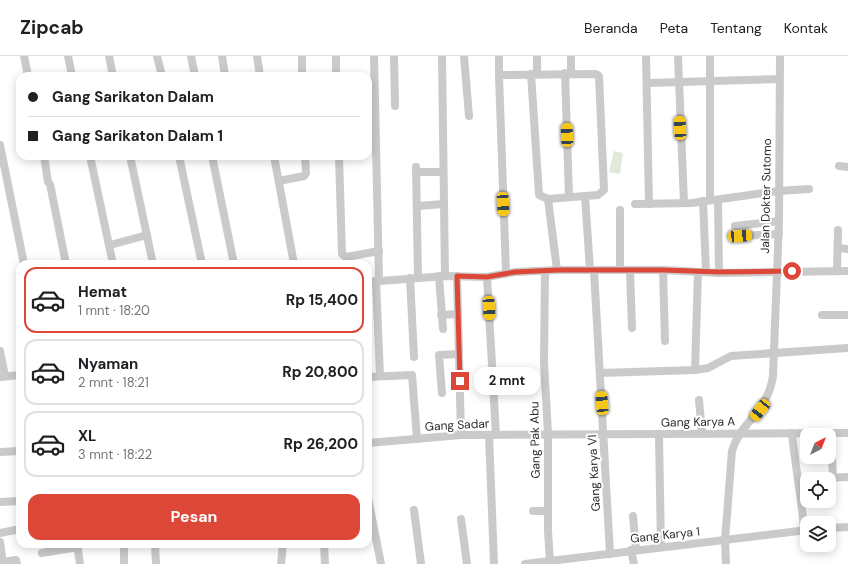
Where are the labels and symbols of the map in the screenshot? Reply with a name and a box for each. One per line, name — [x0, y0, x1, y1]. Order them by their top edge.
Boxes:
car — [673, 116, 687, 140]
car — [561, 123, 573, 147]
street label: Jalan Dokter Sutomo — [757, 138, 775, 254]
car — [496, 192, 510, 216]
car — [728, 229, 752, 243]
route start — [783, 262, 801, 280]
car — [482, 296, 496, 320]
callout: 2 mnt — [474, 367, 540, 395]
route end — [451, 372, 469, 390]
car — [595, 391, 609, 415]
car — [748, 397, 772, 423]
street label: Gang Pak Abu — [526, 401, 544, 479]
street label: Gang Karya A — [661, 413, 735, 431]
street label: Gang Sadar — [424, 415, 490, 435]
north arrow — [800, 428, 836, 464]
street label: Gang Karya VI — [584, 434, 604, 512]
street label: Gang Karya 1 — [629, 523, 701, 547]

